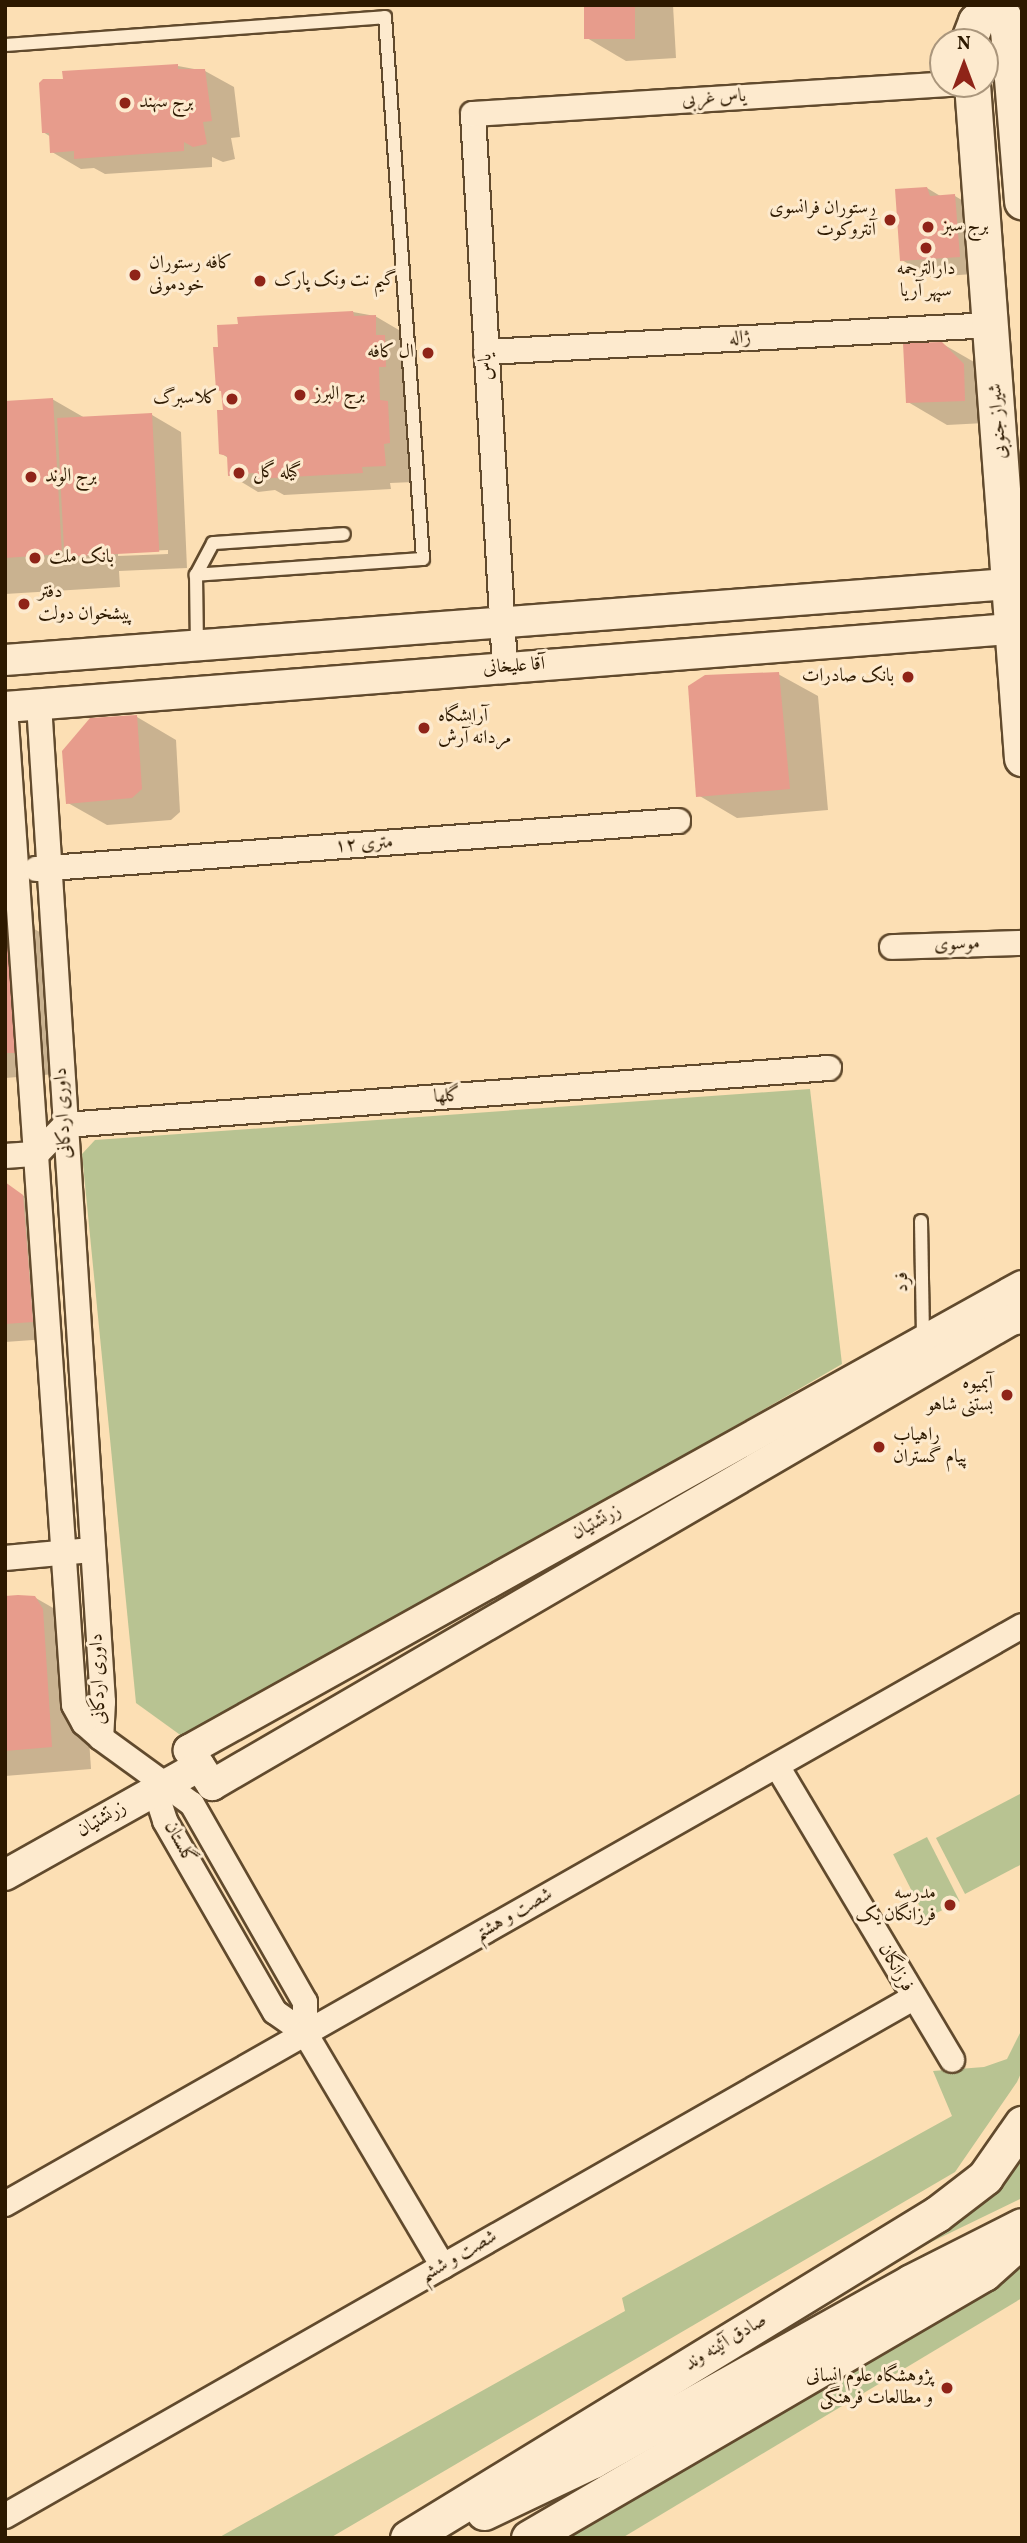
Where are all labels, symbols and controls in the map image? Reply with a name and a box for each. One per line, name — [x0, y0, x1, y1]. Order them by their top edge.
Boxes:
north arrow — [929, 28, 999, 98]
text: N — [957, 31, 971, 57]
street label: یاس غربی — [681, 85, 747, 113]
place label: برج سهند — [139, 92, 193, 114]
marker: برج سهند — [117, 95, 133, 111]
place label: رستوران فرانسوی آنتروکوت — [769, 198, 876, 242]
marker: رستوران فرانسوی آنتروکوت — [882, 212, 898, 228]
place label: برج سبز — [942, 216, 989, 238]
marker: برج سبز — [920, 219, 936, 235]
marker: دارالترجمه سپهر آریا — [918, 240, 934, 256]
place label: کافه رستوران خودمونی — [149, 253, 232, 297]
place label: دارالترجمه سپهر آریا — [896, 259, 956, 303]
marker: کافه رستوران خودمونی — [127, 267, 143, 283]
place label: گیم نت ونک پارک — [274, 270, 397, 292]
marker: گیم نت ونک پارک — [252, 273, 268, 289]
street label: ژاله — [728, 327, 752, 351]
place label: ال کافه — [367, 342, 414, 364]
marker: ال کافه — [420, 345, 436, 361]
street label: یاس — [475, 353, 499, 381]
street label: شیراز جنوبی — [985, 382, 1013, 460]
place label: برج البرز — [314, 384, 365, 406]
marker: برج البرز — [292, 387, 308, 403]
place label: کلاسبرگ — [153, 388, 218, 410]
marker: کلاسبرگ — [224, 391, 240, 407]
place label: گیله گل — [253, 462, 301, 484]
marker: گیله گل — [231, 465, 247, 481]
place label: برج الوند — [45, 466, 97, 488]
marker: برج الوند — [23, 469, 39, 485]
place label: بانک ملت — [49, 547, 114, 569]
marker: بانک ملت — [27, 550, 43, 566]
place label: دفتر پیشخوان دولت — [38, 582, 133, 626]
marker: دفتر پیشخوان دولت — [16, 596, 32, 612]
street label: آقا علیخانی — [482, 653, 546, 681]
place label: بانک صادرات — [802, 666, 894, 688]
marker: بانک صادرات — [900, 669, 916, 685]
place label: آرایشگاه مردانه آرش — [438, 706, 511, 750]
marker: آرایشگاه مردانه آرش — [416, 720, 432, 736]
street label: ۱۲ متری — [334, 832, 394, 858]
street label: موسوی — [934, 933, 980, 957]
street label: داوری اردکانی — [50, 1067, 78, 1159]
street label: گلها — [433, 1085, 461, 1109]
street label: فرد — [891, 1271, 915, 1293]
place label: آبمیوه بستنی شاهو — [927, 1373, 993, 1417]
marker: آبمیوه بستنی شاهو — [999, 1387, 1015, 1403]
place label: راهیاب پیام گستران — [893, 1425, 967, 1469]
marker: راهیاب پیام گستران — [871, 1439, 887, 1455]
street label: زرتشتیان — [568, 1500, 626, 1546]
street label: داوری اردکانی — [86, 1633, 112, 1725]
street label: زرتشتیان — [73, 1797, 131, 1843]
street label: گلستان — [158, 1818, 200, 1868]
place label: مدرسه فرزانگان یک — [855, 1883, 936, 1927]
street label: شصت و هشتم — [471, 1884, 557, 1946]
marker: مدرسه فرزانگان یک — [942, 1897, 958, 1913]
street label: فرزانگان — [872, 1940, 918, 1996]
street label: شصت و ششم — [416, 2226, 502, 2288]
street label: صادق آئینه وند — [681, 2310, 771, 2376]
place label: پژوهشگاه علوم انسانی و مطالعات فرهنگی — [806, 2366, 933, 2410]
marker: پژوهشگاه علوم انسانی و مطالعات فرهنگی — [939, 2380, 955, 2396]

